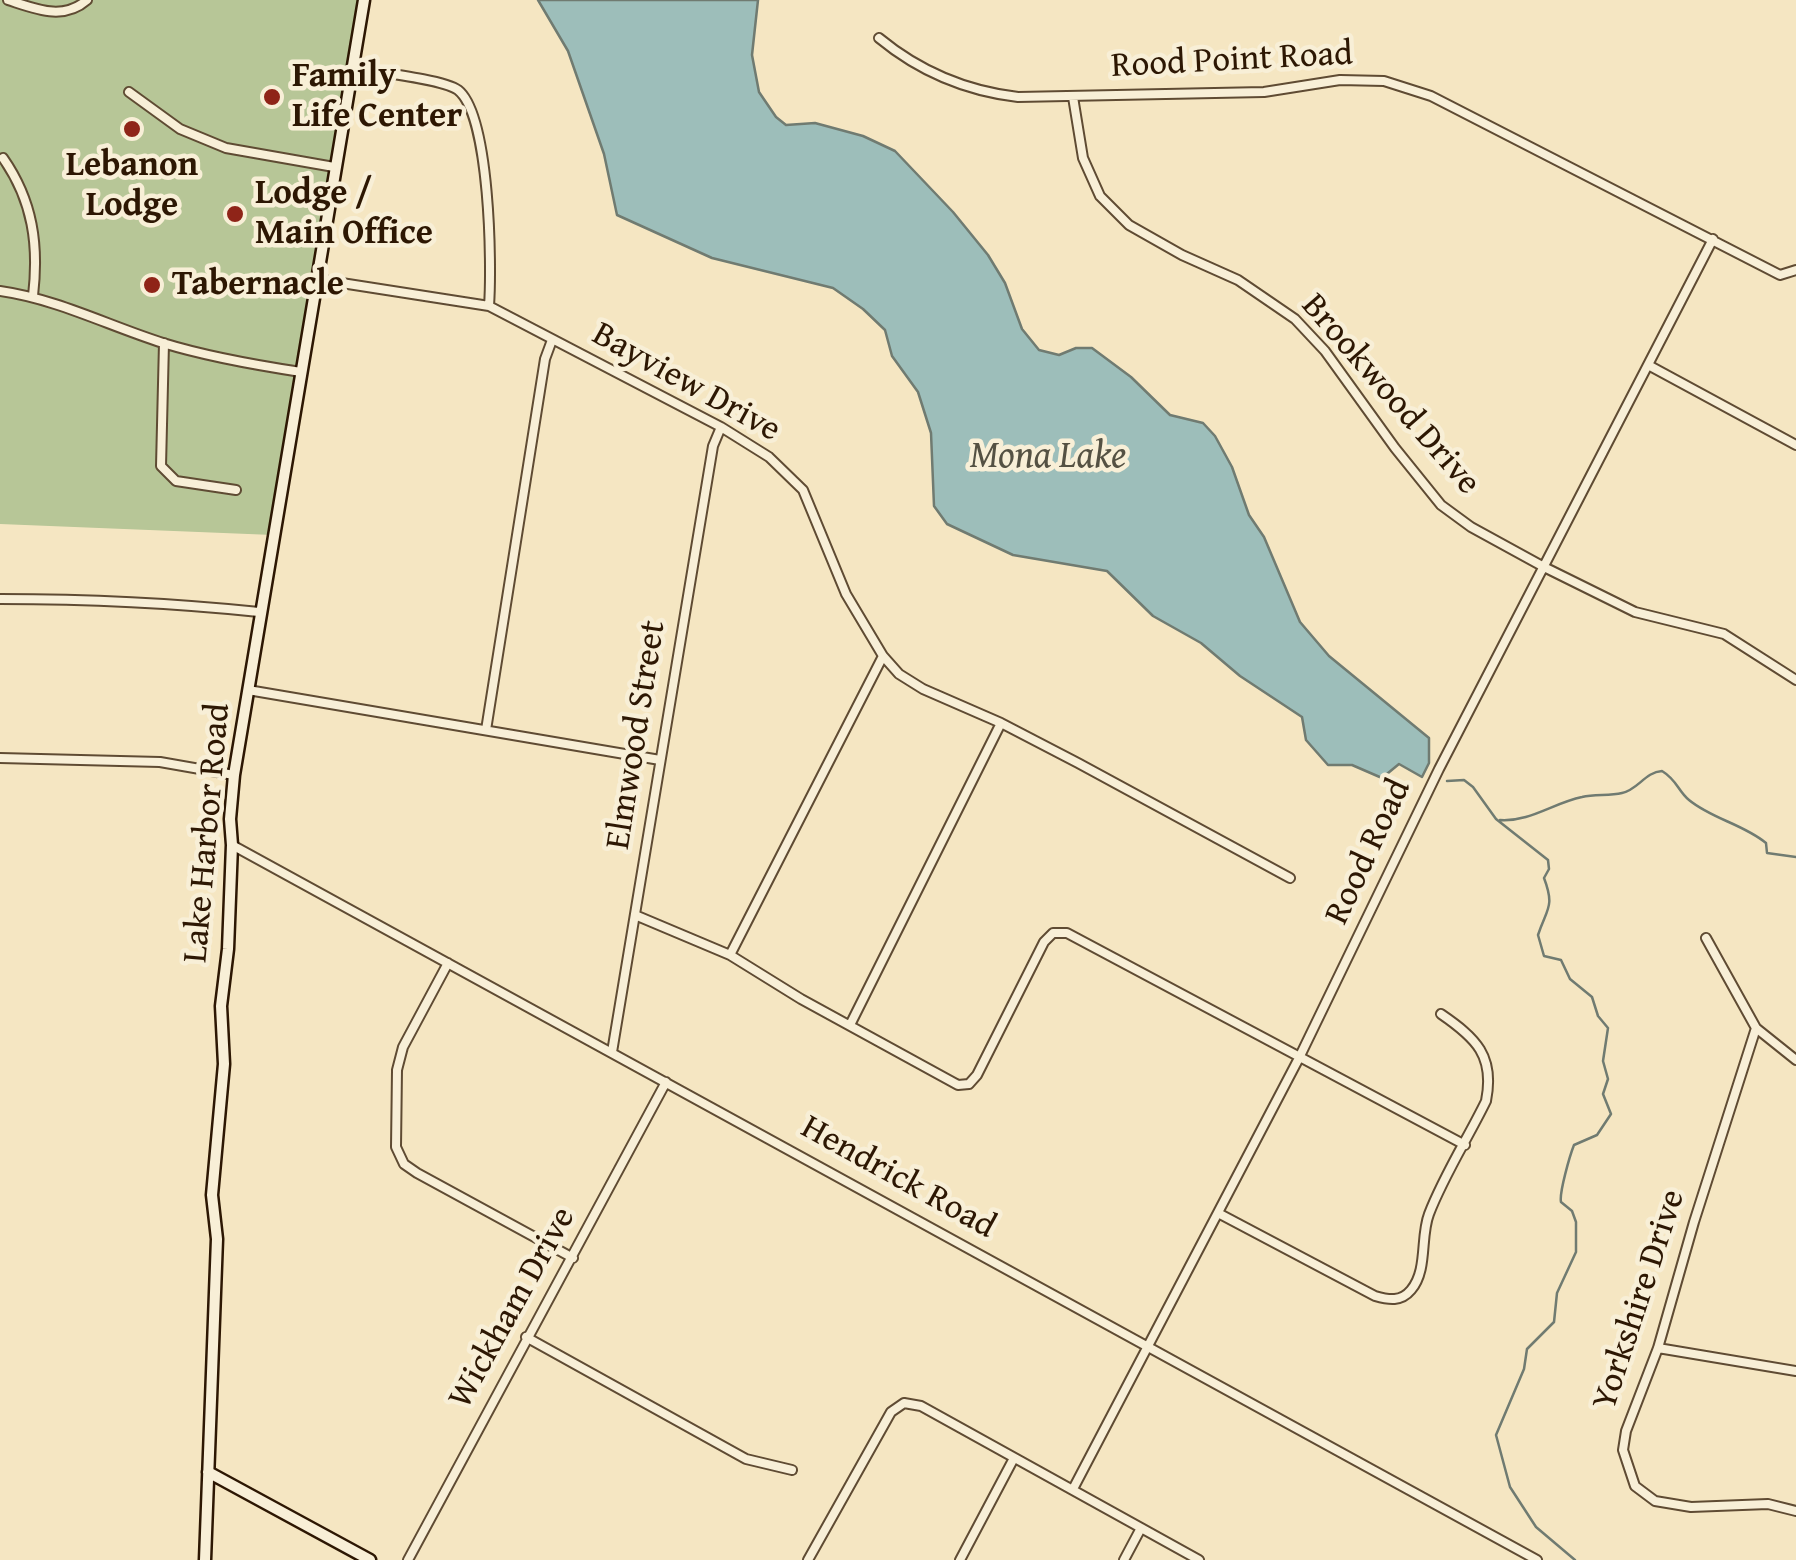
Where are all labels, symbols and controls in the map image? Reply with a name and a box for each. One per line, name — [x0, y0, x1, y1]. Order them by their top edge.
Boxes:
street label: Rood Point Road — [1110, 34, 1354, 88]
place label: Family Life Center — [292, 56, 462, 138]
marker: Family Life Center — [261, 86, 283, 108]
marker: Lebanon Lodge — [121, 118, 143, 140]
place label: Lebanon Lodge — [66, 145, 198, 227]
place label: Lodge / Main Office — [255, 173, 433, 255]
marker: Lodge / Main Office — [224, 203, 246, 225]
place label: Tabernacle — [172, 264, 344, 306]
marker: Tabernacle — [141, 274, 163, 296]
street label: Brookwood Drive — [1291, 286, 1489, 504]
street label: Bayview Drive — [585, 314, 787, 452]
water label: Mona Lake — [970, 434, 1126, 480]
street label: Elmwood Street — [598, 618, 676, 852]
street label: Lake Harbor Road — [176, 702, 240, 964]
street label: Rood Road — [1317, 773, 1421, 931]
street label: Hendrick Road — [793, 1107, 1003, 1249]
street label: Yorkshire Drive — [1585, 1185, 1695, 1415]
street label: Wickham Drive — [440, 1200, 586, 1416]

